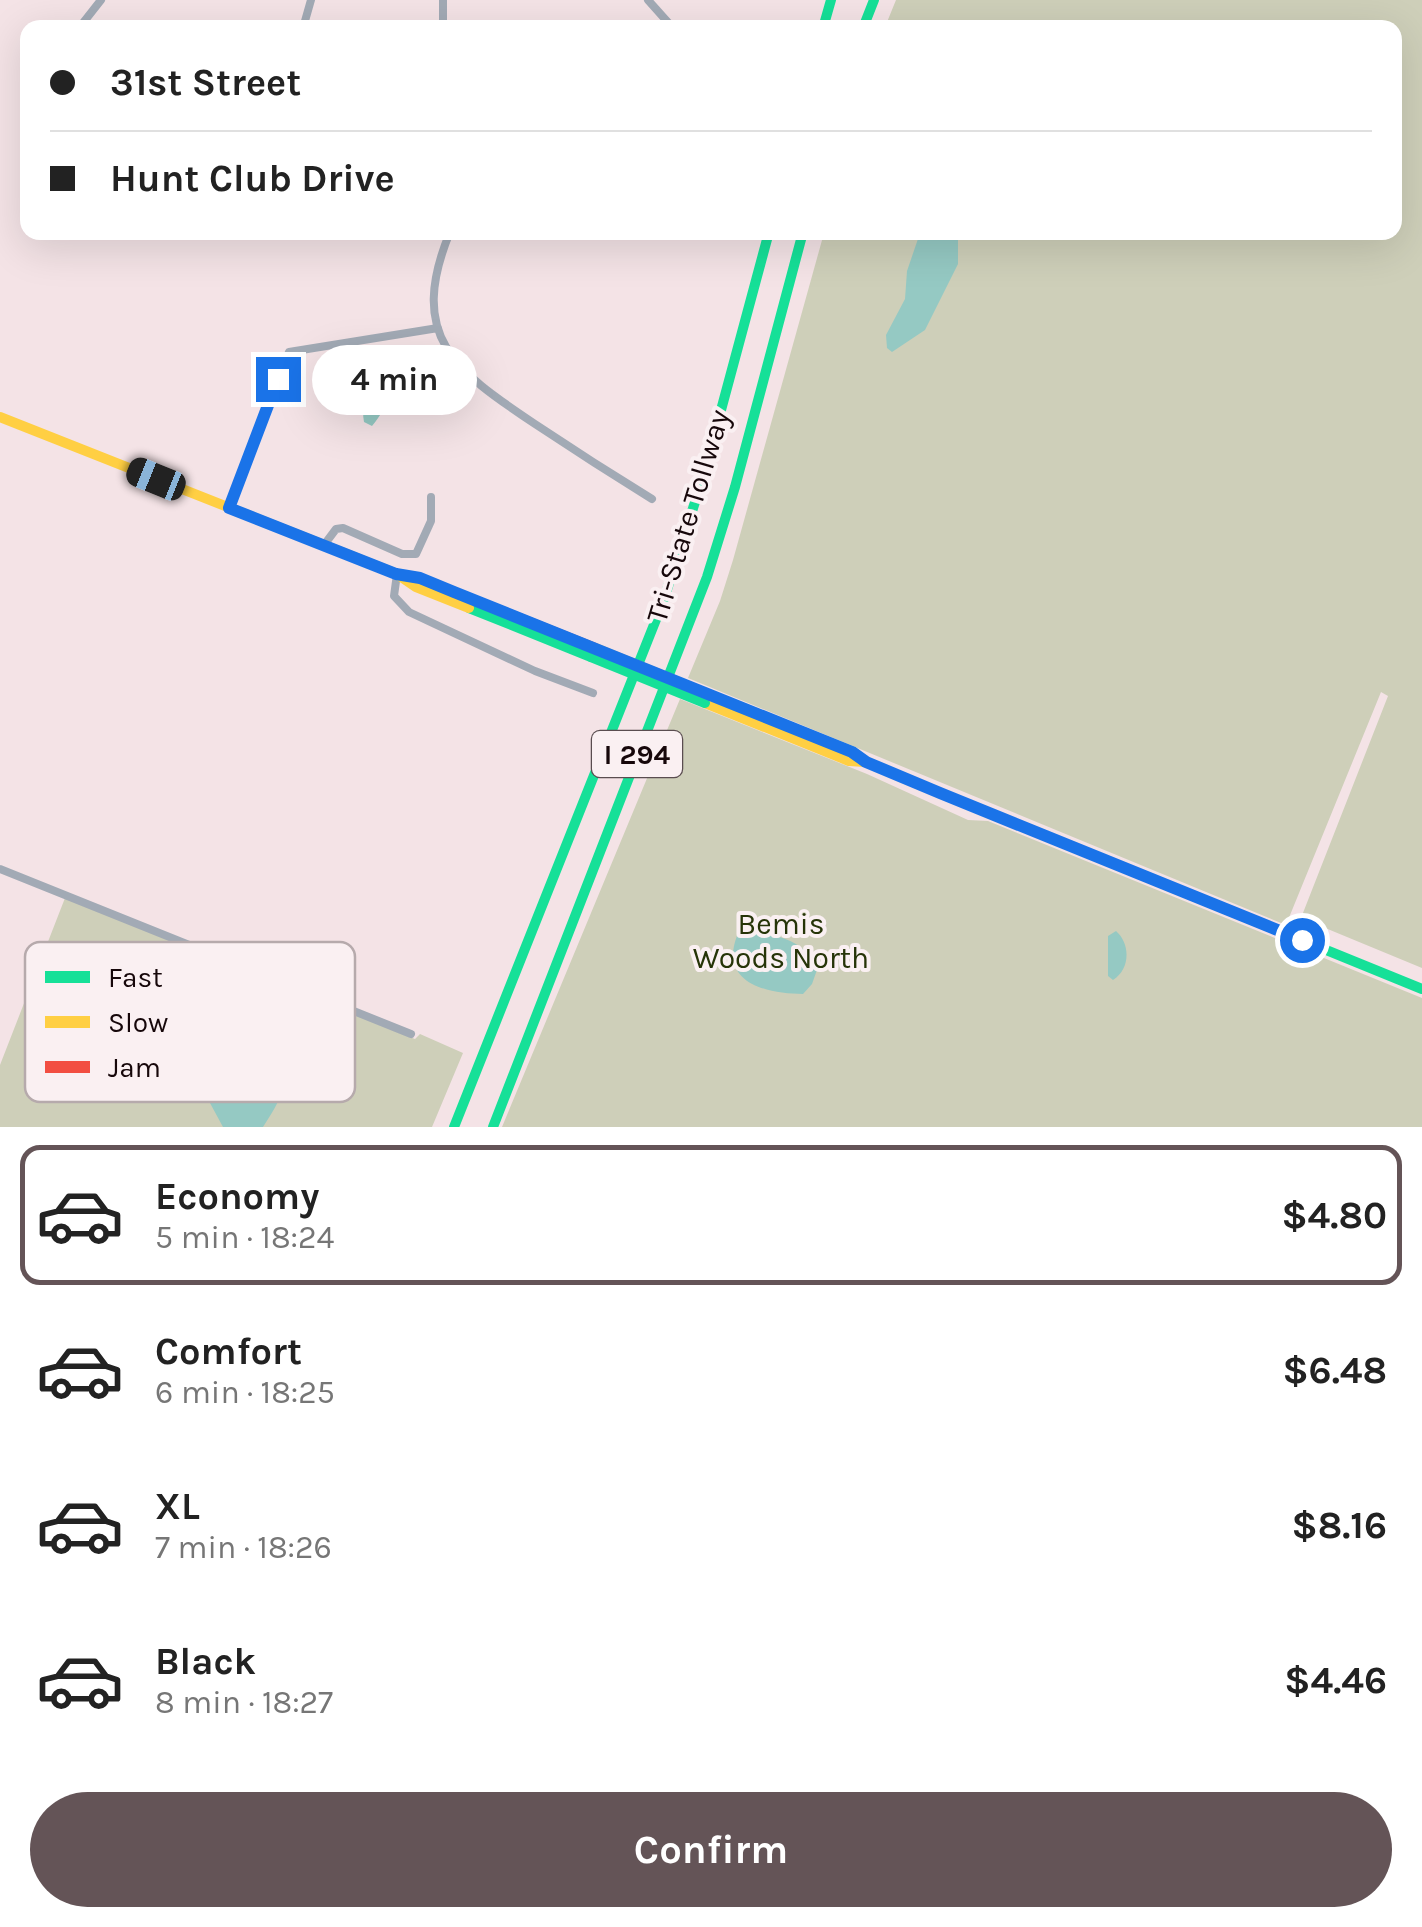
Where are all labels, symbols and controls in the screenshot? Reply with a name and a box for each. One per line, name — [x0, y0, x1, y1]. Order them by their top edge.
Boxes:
text: 31st Street — [110, 60, 301, 105]
text: Hunt Club Drive — [110, 156, 395, 201]
callout: 4 min — [313, 344, 478, 414]
route end — [256, 357, 301, 402]
text: 4 min — [351, 361, 438, 398]
street label: Tri-State Tollway — [638, 405, 738, 627]
car — [123, 454, 189, 504]
road number: I 294 — [592, 731, 682, 777]
park label: Bemis Woods North — [693, 906, 869, 976]
route start — [1280, 918, 1325, 963]
legend — [25, 942, 355, 1102]
text: Fast — [108, 961, 163, 994]
text: Slow — [108, 1006, 168, 1039]
text: Jam — [108, 1051, 161, 1084]
icon: car — [35, 1170, 125, 1260]
text: Economy — [155, 1174, 319, 1219]
text: $4.80 — [1281, 1193, 1387, 1238]
text: 5 min · 18:24 — [155, 1219, 334, 1256]
icon: car — [35, 1325, 125, 1415]
text: Comfort — [155, 1329, 302, 1374]
text: $6.48 — [1282, 1348, 1387, 1393]
text: 6 min · 18:25 — [155, 1374, 335, 1411]
icon: car — [35, 1480, 125, 1570]
text: XL — [155, 1484, 200, 1529]
text: $8.16 — [1291, 1503, 1387, 1548]
text: 7 min · 18:26 — [155, 1529, 332, 1566]
icon: car — [35, 1635, 125, 1725]
text: Black — [155, 1639, 256, 1684]
text: $4.46 — [1284, 1658, 1387, 1703]
text: 8 min · 18:27 — [155, 1684, 333, 1721]
button: Confirm — [30, 1792, 1392, 1907]

